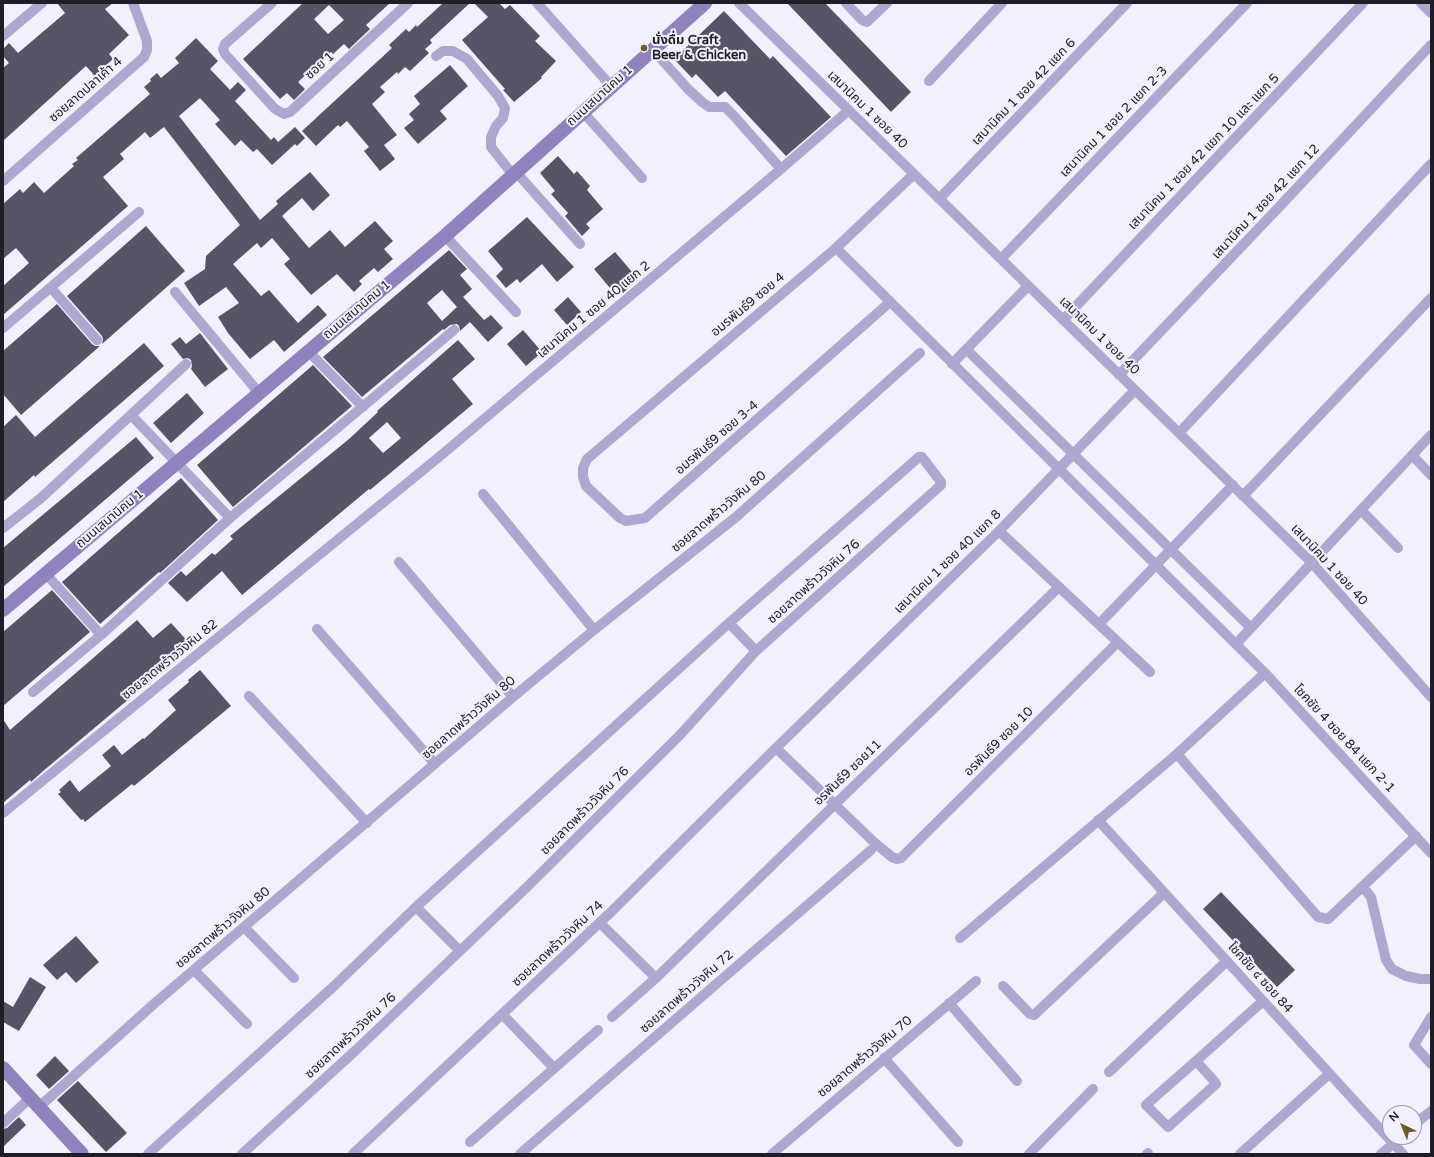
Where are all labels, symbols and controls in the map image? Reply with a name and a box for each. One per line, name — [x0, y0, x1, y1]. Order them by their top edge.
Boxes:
place label: นั่งดื่ม Craft Beer & Chicken — [652, 33, 746, 64]
street label: เสนานิคม 1 ซอย 42 แยก 6 — [969, 35, 1079, 149]
marker: นั่งดื่ม Craft Beer & Chicken — [639, 43, 649, 53]
street label: ซอย 1 — [302, 49, 338, 83]
street label: ซอยลาดปลาเค้า 4 — [46, 54, 126, 126]
street label: ถนนเสนานิคม 1 — [564, 62, 636, 130]
street label: เสนานิคม 1 ซอย 2 แยก 2-3 — [1057, 63, 1171, 181]
street label: เสนานิคม 1 ซอย 40 — [824, 68, 910, 152]
street label: เสนานิคม 1 ซอย 42 แยก 10 และ แยก 5 — [1125, 71, 1283, 233]
street label: เสนานิคม 1 ซอย 42 แยก 12 — [1209, 141, 1323, 263]
street label: เสนานิคม 1 ซอย 40 แยก 2 — [534, 258, 654, 362]
street label: อมรพันธ์9 ซอย 4 — [708, 270, 788, 340]
street label: ถนนเสนานิคม 1 — [320, 277, 394, 343]
street label: เสนานิคม 1 ซอย 40 — [1056, 294, 1142, 378]
street label: อมรพันธ์9 ซอย 3-4 — [672, 398, 762, 478]
street label: ซอยลาดพร้าววังหิน 80 — [668, 468, 770, 556]
street label: ถนนเสนานิคม 1 — [73, 486, 147, 552]
street label: เสนานิคม 1 ซอย 40 แยก 8 — [891, 507, 1005, 617]
street label: เสนานิคม 1 ซอย 40 — [1287, 521, 1371, 609]
street label: ซอยลาดพร้าววังหิน 76 — [765, 536, 863, 628]
street label: ซอยลาดพร้าววังหิน 82 — [119, 617, 221, 703]
street label: ซอยลาดพร้าววังหิน 80 — [419, 673, 519, 763]
street label: โชคชัย 4 ซอย 84 แยก 2-1 — [1290, 682, 1398, 796]
street label: อรพันธ์9 ซอย 10 — [961, 704, 1037, 780]
street label: อรพันธ์9 ซอย11 — [811, 737, 885, 809]
street label: ซอยลาดพร้าววังหิน 76 — [537, 763, 633, 859]
street label: ซอยลาดพร้าววังหิน 80 — [172, 884, 274, 972]
street label: ซอยลาดพร้าววังหิน 74 — [509, 898, 607, 990]
street label: โชคชัย ๔ ซอย 84 — [1224, 939, 1296, 1017]
street label: ซอยลาดพร้าววังหิน 72 — [637, 947, 737, 1037]
street label: ซอยลาดพร้าววังหิน 76 — [302, 990, 400, 1082]
street label: ซอยลาดพร้าววังหิน 70 — [814, 1013, 916, 1101]
north arrow — [1382, 1105, 1422, 1145]
text: N — [1386, 1109, 1402, 1124]

